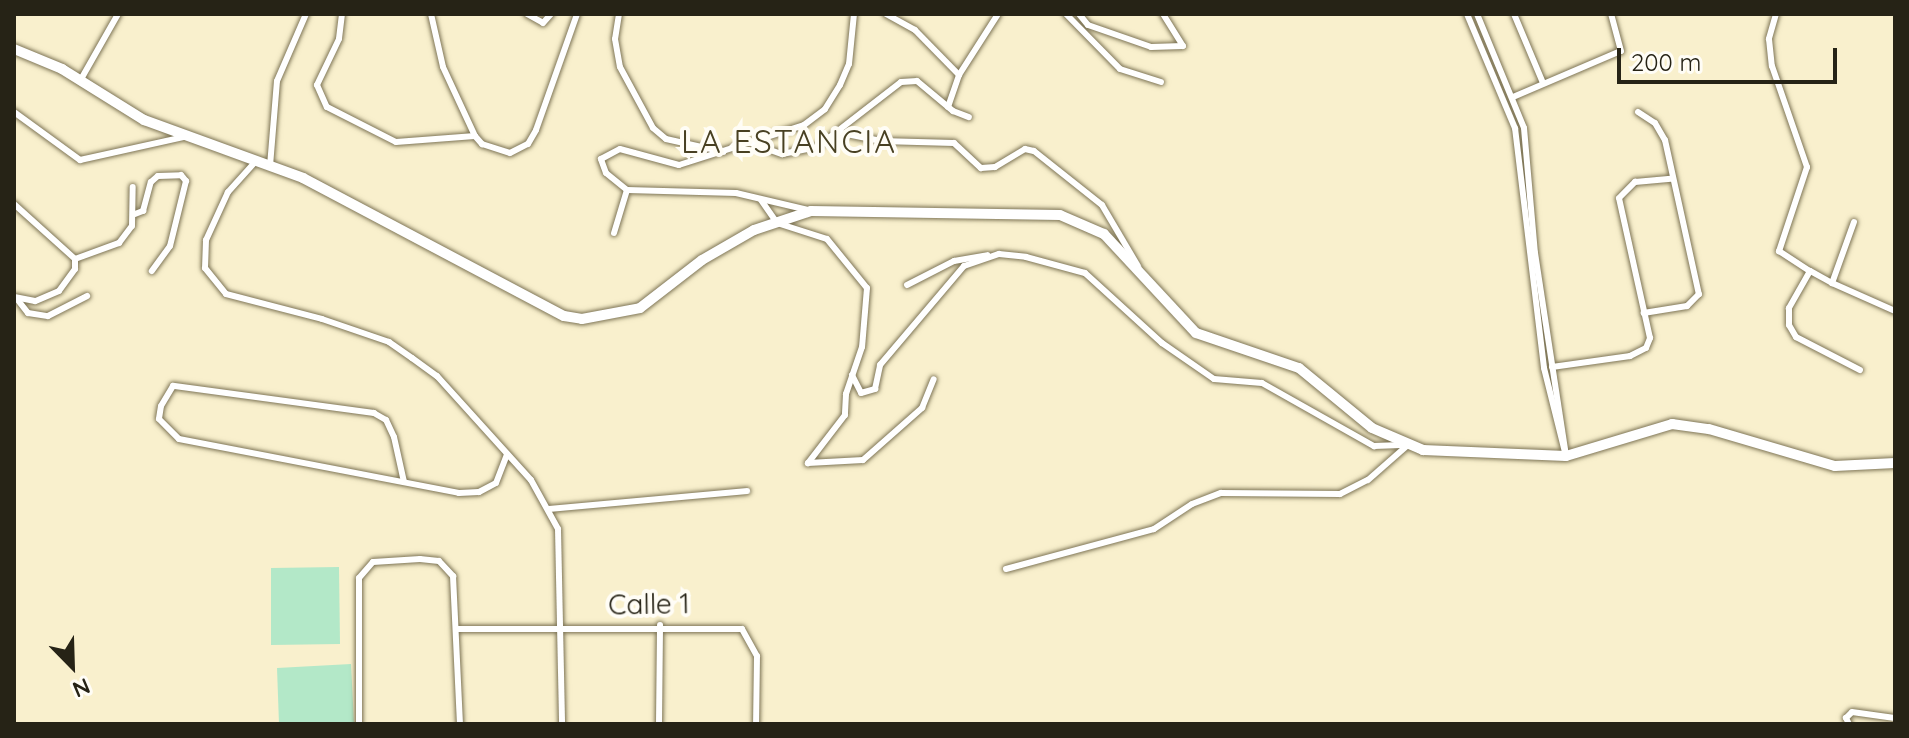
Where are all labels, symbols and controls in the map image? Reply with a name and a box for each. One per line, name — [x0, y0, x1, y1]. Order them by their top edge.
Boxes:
scale bar — [1621, 32, 1841, 82]
text: 200 m — [1631, 47, 1701, 77]
district label: LA ESTANCIA — [681, 122, 897, 160]
street label: Calle 1 — [608, 586, 690, 622]
north arrow — [32, 626, 112, 706]
text: N — [68, 672, 94, 704]

